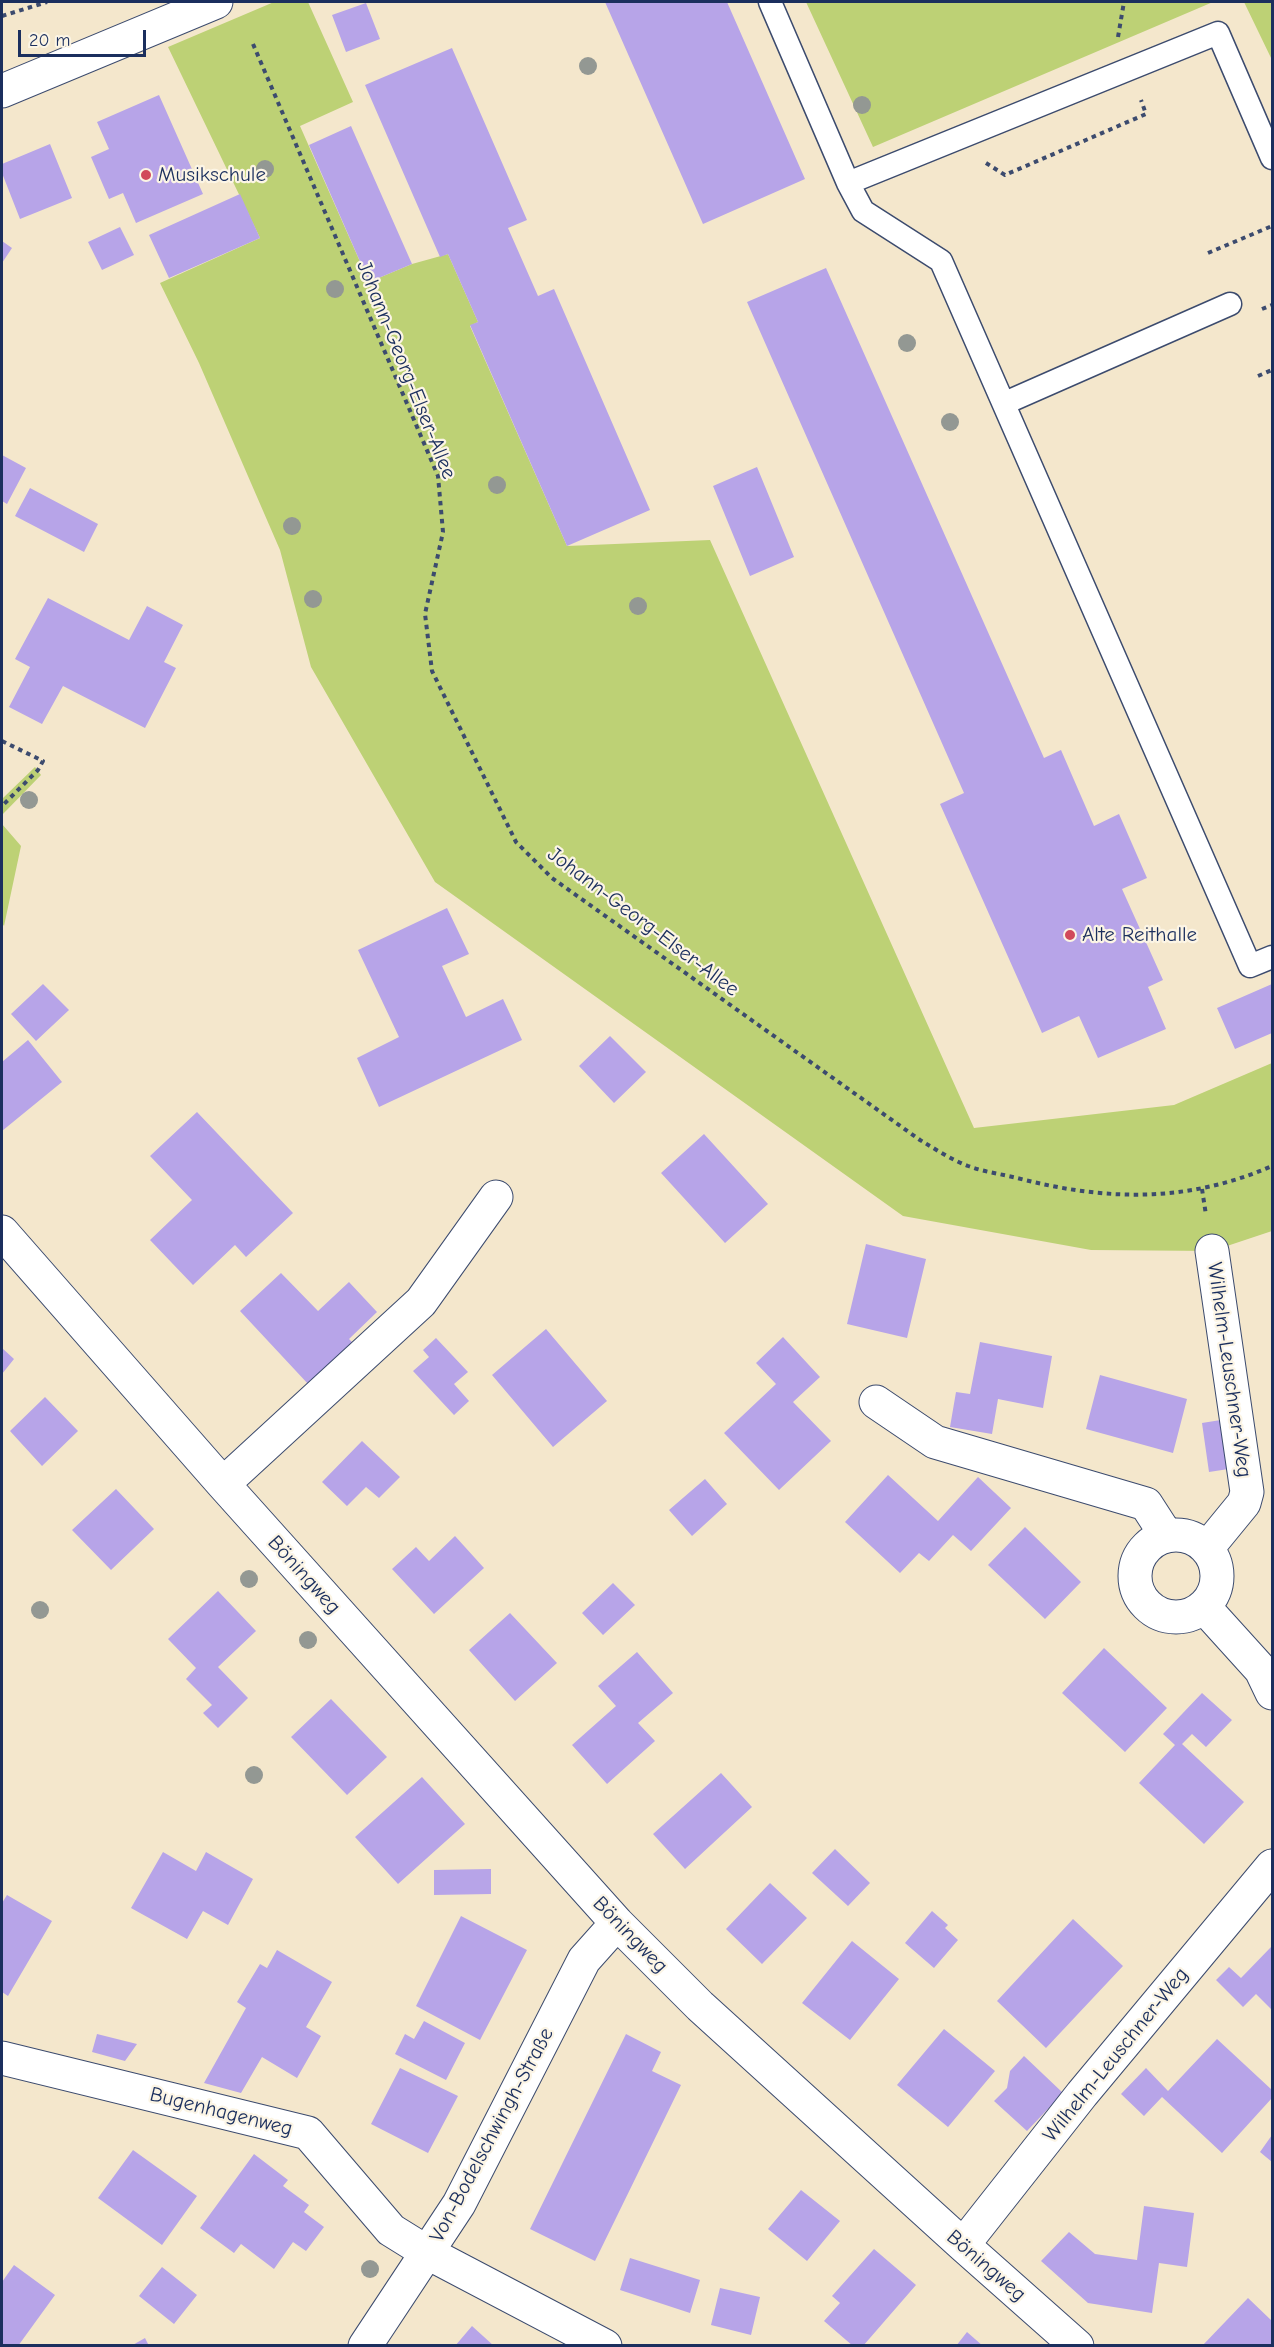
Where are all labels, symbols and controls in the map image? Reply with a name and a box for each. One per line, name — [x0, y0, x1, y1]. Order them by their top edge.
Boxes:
scale bar — [21, 18, 148, 56]
text: 20 m — [29, 30, 70, 51]
place label: Musikschule — [158, 162, 266, 188]
marker: Musikschule — [139, 168, 153, 182]
street label: Johann-Georg-Elser-Allee — [351, 257, 461, 483]
street label: Johann-Georg-Elser-Allee — [542, 842, 744, 1002]
place label: Alte Reithalle — [1082, 922, 1197, 948]
marker: Alte Reithalle — [1063, 928, 1077, 942]
street label: Wilhelm-Leuschner-Weg — [1201, 1261, 1257, 1479]
street label: Böningweg — [262, 1530, 346, 1620]
street label: Böningweg — [587, 1891, 673, 1979]
street label: Wilhelm-Leuschner-Weg — [1038, 1963, 1194, 2147]
street label: Von-Bodelschwingh-Straße — [425, 2023, 559, 2247]
street label: Bugenhagenweg — [147, 2082, 295, 2142]
street label: Böningweg — [941, 2225, 1031, 2307]

